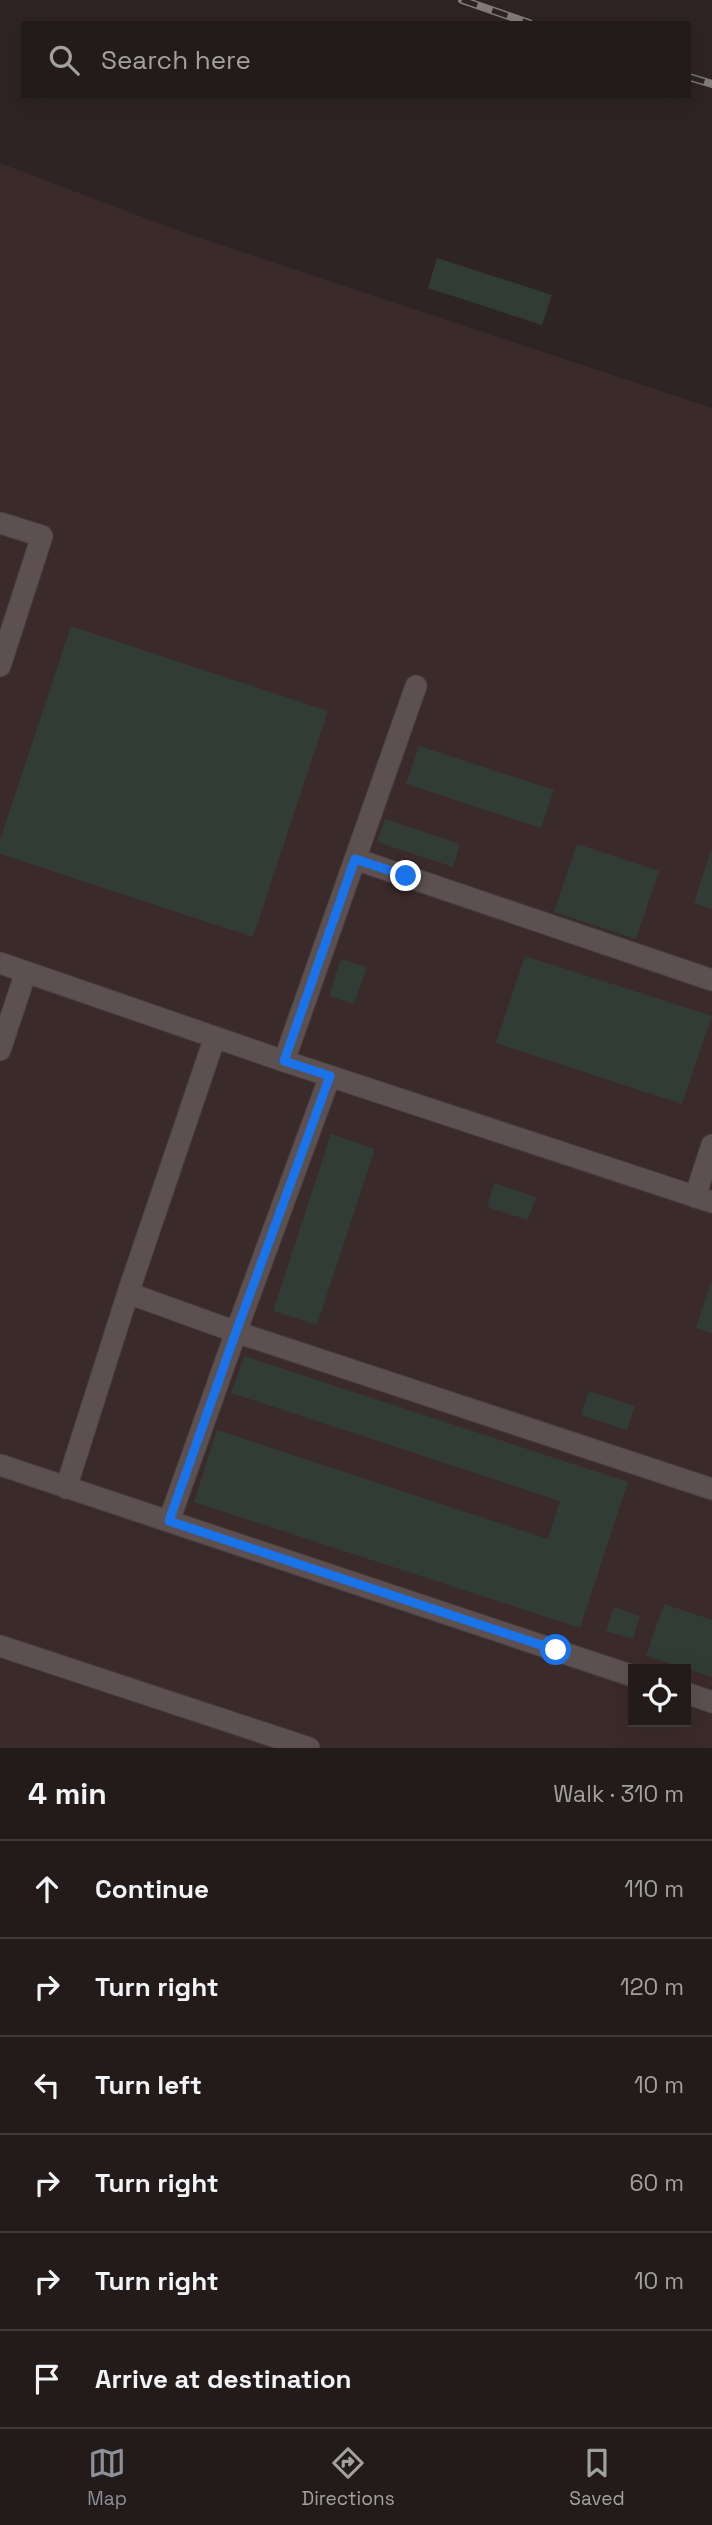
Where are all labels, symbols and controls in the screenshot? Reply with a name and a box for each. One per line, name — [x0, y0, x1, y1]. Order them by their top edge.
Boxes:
search box — [21, 21, 691, 98]
icon: search — [45, 41, 83, 79]
text: Search here — [101, 43, 251, 77]
route end — [390, 860, 421, 891]
route start — [540, 1634, 571, 1665]
map controls — [628, 1664, 691, 1727]
button: locate — [628, 1664, 691, 1727]
text: 4 min — [28, 1774, 107, 1813]
text: Walk · 310 m — [553, 1779, 684, 1809]
icon: ahead — [28, 1870, 66, 1908]
text: Continue — [95, 1872, 209, 1906]
text: 110 m — [624, 1874, 684, 1904]
icon: right — [28, 1968, 66, 2006]
text: Turn right — [95, 1970, 219, 2004]
text: 120 m — [620, 1972, 684, 2002]
icon: left — [28, 2066, 66, 2104]
text: Turn left — [95, 2068, 202, 2102]
text: 10 m — [634, 2070, 684, 2100]
icon: right — [28, 2164, 66, 2202]
text: Turn right — [95, 2166, 219, 2200]
text: 60 m — [629, 2168, 684, 2198]
icon: right — [28, 2262, 66, 2300]
text: Turn right — [95, 2264, 219, 2298]
text: 10 m — [634, 2266, 684, 2296]
icon: arrive — [28, 2360, 66, 2398]
text: Arrive at destination — [95, 2362, 352, 2396]
tab: Map — [87, 2444, 127, 2511]
tab: Directions — [302, 2444, 395, 2511]
tab: Saved — [569, 2444, 625, 2511]

